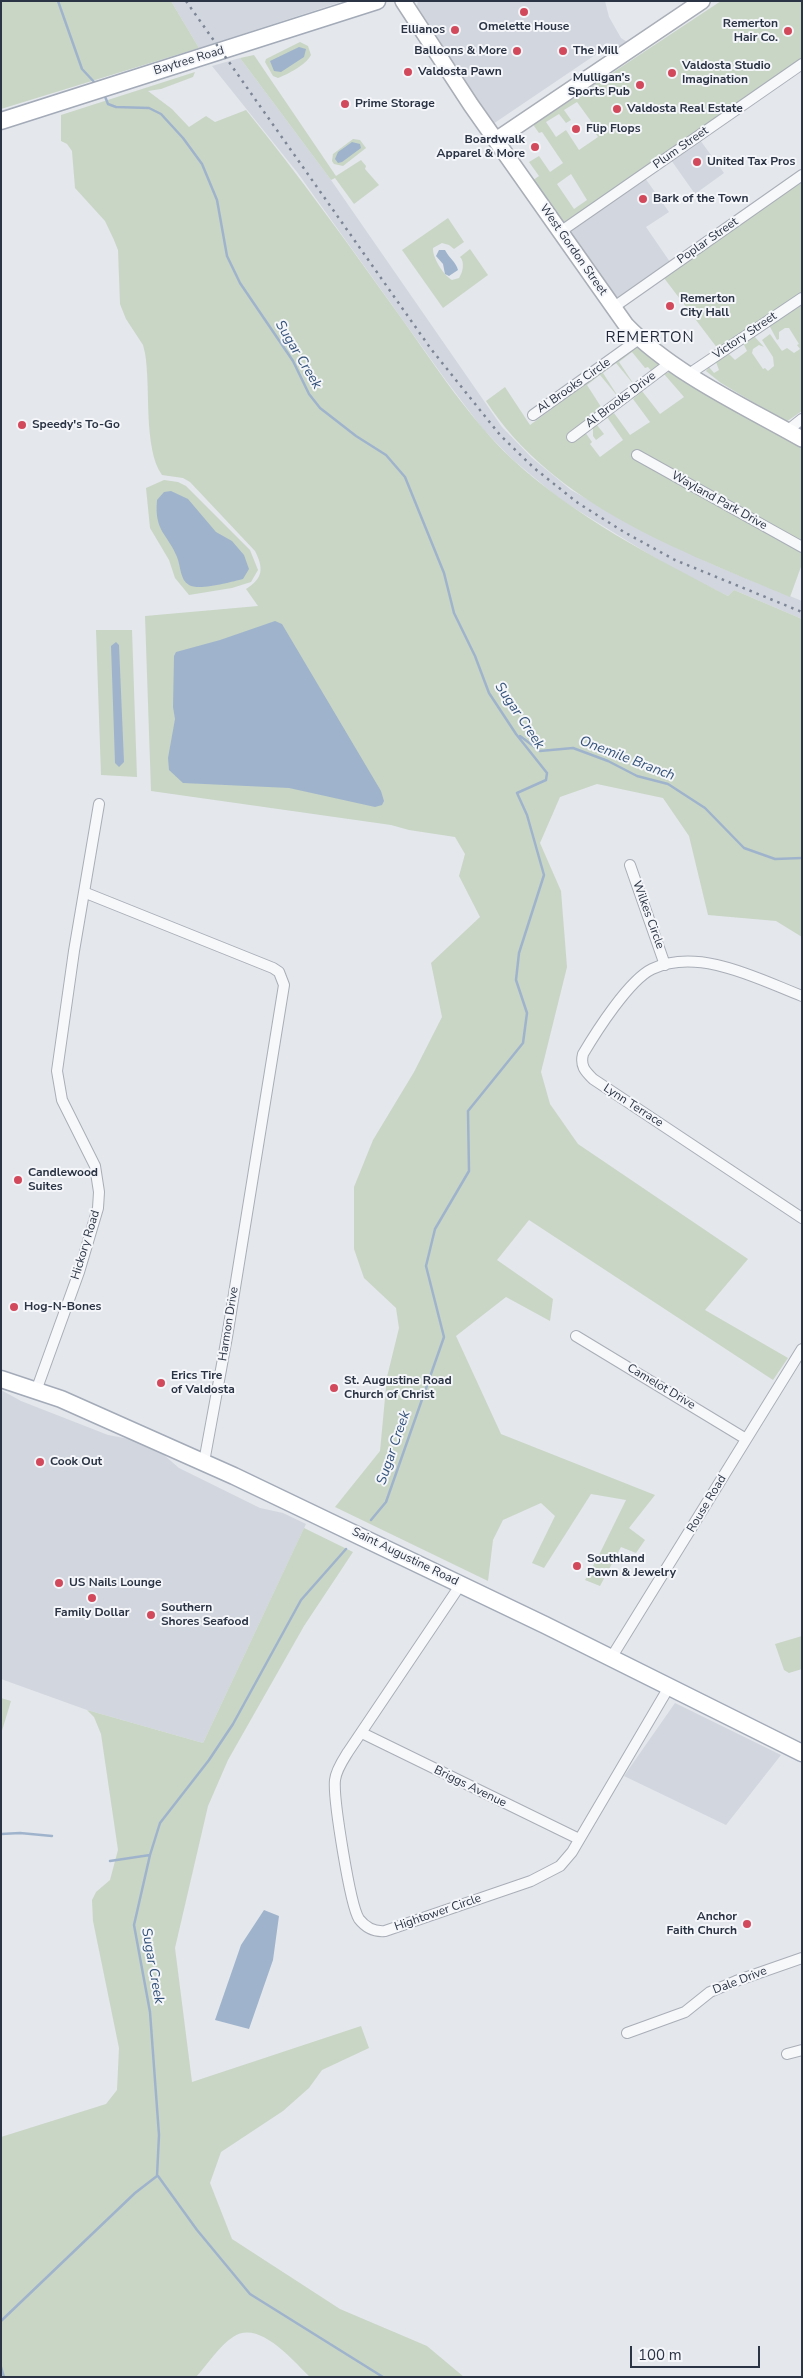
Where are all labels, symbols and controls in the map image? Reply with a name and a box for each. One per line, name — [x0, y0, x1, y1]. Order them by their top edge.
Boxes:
marker: Omelette House — [518, 6, 530, 18]
place label: Remerton Hair Co. — [723, 17, 778, 45]
place label: Omelette House — [479, 20, 569, 34]
place label: Ellianos — [401, 23, 445, 37]
marker: Ellianos — [449, 24, 461, 36]
marker: Remerton Hair Co. — [782, 25, 794, 37]
street label: Baytree Road — [152, 43, 226, 79]
place label: Balloons & More — [414, 44, 507, 58]
place label: The Mill — [573, 44, 618, 58]
marker: Balloons & More — [511, 45, 523, 57]
marker: The Mill — [557, 45, 569, 57]
place label: Valdosta Studio Imagination — [682, 59, 771, 87]
place label: Valdosta Pawn — [418, 65, 502, 79]
marker: Valdosta Pawn — [402, 66, 414, 78]
marker: Valdosta Studio Imagination — [666, 67, 678, 79]
place label: Mulligan’s Sports Pub — [568, 71, 630, 99]
marker: Mulligan’s Sports Pub — [634, 79, 646, 91]
place label: Prime Storage — [355, 97, 435, 111]
marker: Prime Storage — [339, 98, 351, 110]
place label: Valdosta Real Estate — [627, 102, 743, 116]
marker: Valdosta Real Estate — [611, 103, 623, 115]
place label: Flip Flops — [586, 122, 641, 136]
marker: Flip Flops — [570, 123, 582, 135]
street label: Plum Street — [651, 124, 711, 172]
place label: Boardwalk Apparel & More — [437, 133, 525, 161]
marker: Boardwalk Apparel & More — [529, 141, 541, 153]
place label: United Tax Pros — [707, 155, 795, 169]
marker: United Tax Pros — [691, 156, 703, 168]
place label: Bark of the Town — [653, 192, 749, 206]
marker: Bark of the Town — [637, 193, 649, 205]
street label: West Gordon Street — [536, 202, 610, 298]
street label: Poplar Street — [675, 215, 741, 267]
place label: Remerton City Hall — [680, 292, 735, 320]
marker: Remerton City Hall — [664, 300, 676, 312]
street label: Victory Street — [710, 309, 780, 363]
water label: Sugar Creek — [271, 318, 325, 392]
district label: REMERTON — [604, 329, 696, 347]
street label: Al Brooks Circle — [535, 355, 613, 417]
street label: Al Brooks Drive — [583, 369, 659, 431]
place label: Speedy's To-Go — [32, 418, 120, 432]
marker: Speedy's To-Go — [16, 419, 28, 431]
street label: Wayland Park Drive — [669, 469, 769, 533]
water label: Sugar Creek — [491, 679, 547, 753]
water label: Onemile Branch — [577, 733, 677, 785]
street label: Wilkes Circle — [629, 879, 667, 951]
street label: Lynn Terrace — [600, 1081, 666, 1131]
place label: Candlewood Suites — [28, 1166, 98, 1194]
marker: Candlewood Suites — [12, 1174, 24, 1186]
street label: Hickory Road — [69, 1209, 103, 1281]
street label: Harmon Drive — [216, 1286, 242, 1362]
place label: Hog-N-Bones — [24, 1300, 101, 1314]
marker: Hog-N-Bones — [8, 1301, 20, 1313]
street label: Camelot Drive — [624, 1361, 698, 1413]
place label: Erics Tire of Valdosta — [171, 1369, 235, 1397]
place label: St. Augustine Road Church of Christ — [344, 1374, 452, 1402]
marker: Erics Tire of Valdosta — [155, 1377, 167, 1389]
marker: St. Augustine Road Church of Christ — [328, 1382, 340, 1394]
water label: Sugar Creek — [374, 1409, 414, 1487]
place label: Cook Out — [50, 1455, 102, 1469]
marker: Cook Out — [34, 1456, 46, 1468]
street label: Rouse Road — [684, 1473, 730, 1535]
street label: Saint Augustine Road — [349, 1525, 461, 1589]
place label: Southland Pawn & Jewelry — [587, 1552, 676, 1580]
marker: Southland Pawn & Jewelry — [571, 1560, 583, 1572]
place label: US Nails Lounge — [69, 1576, 161, 1590]
marker: US Nails Lounge — [53, 1577, 65, 1589]
marker: Family Dollar — [86, 1592, 98, 1604]
place label: Southern Shores Seafood — [161, 1601, 249, 1629]
place label: Family Dollar — [55, 1606, 129, 1620]
marker: Southern Shores Seafood — [145, 1609, 157, 1621]
street label: Briggs Avenue — [431, 1763, 509, 1811]
street label: Hightower Circle — [393, 1891, 483, 1935]
place label: Anchor Faith Church — [667, 1910, 737, 1938]
marker: Anchor Faith Church — [741, 1918, 753, 1930]
water label: Sugar Creek — [137, 1927, 167, 2005]
street label: Dale Drive — [711, 1964, 769, 1998]
scale bar — [633, 2336, 763, 2368]
text: 100 m — [638, 2345, 682, 2365]

